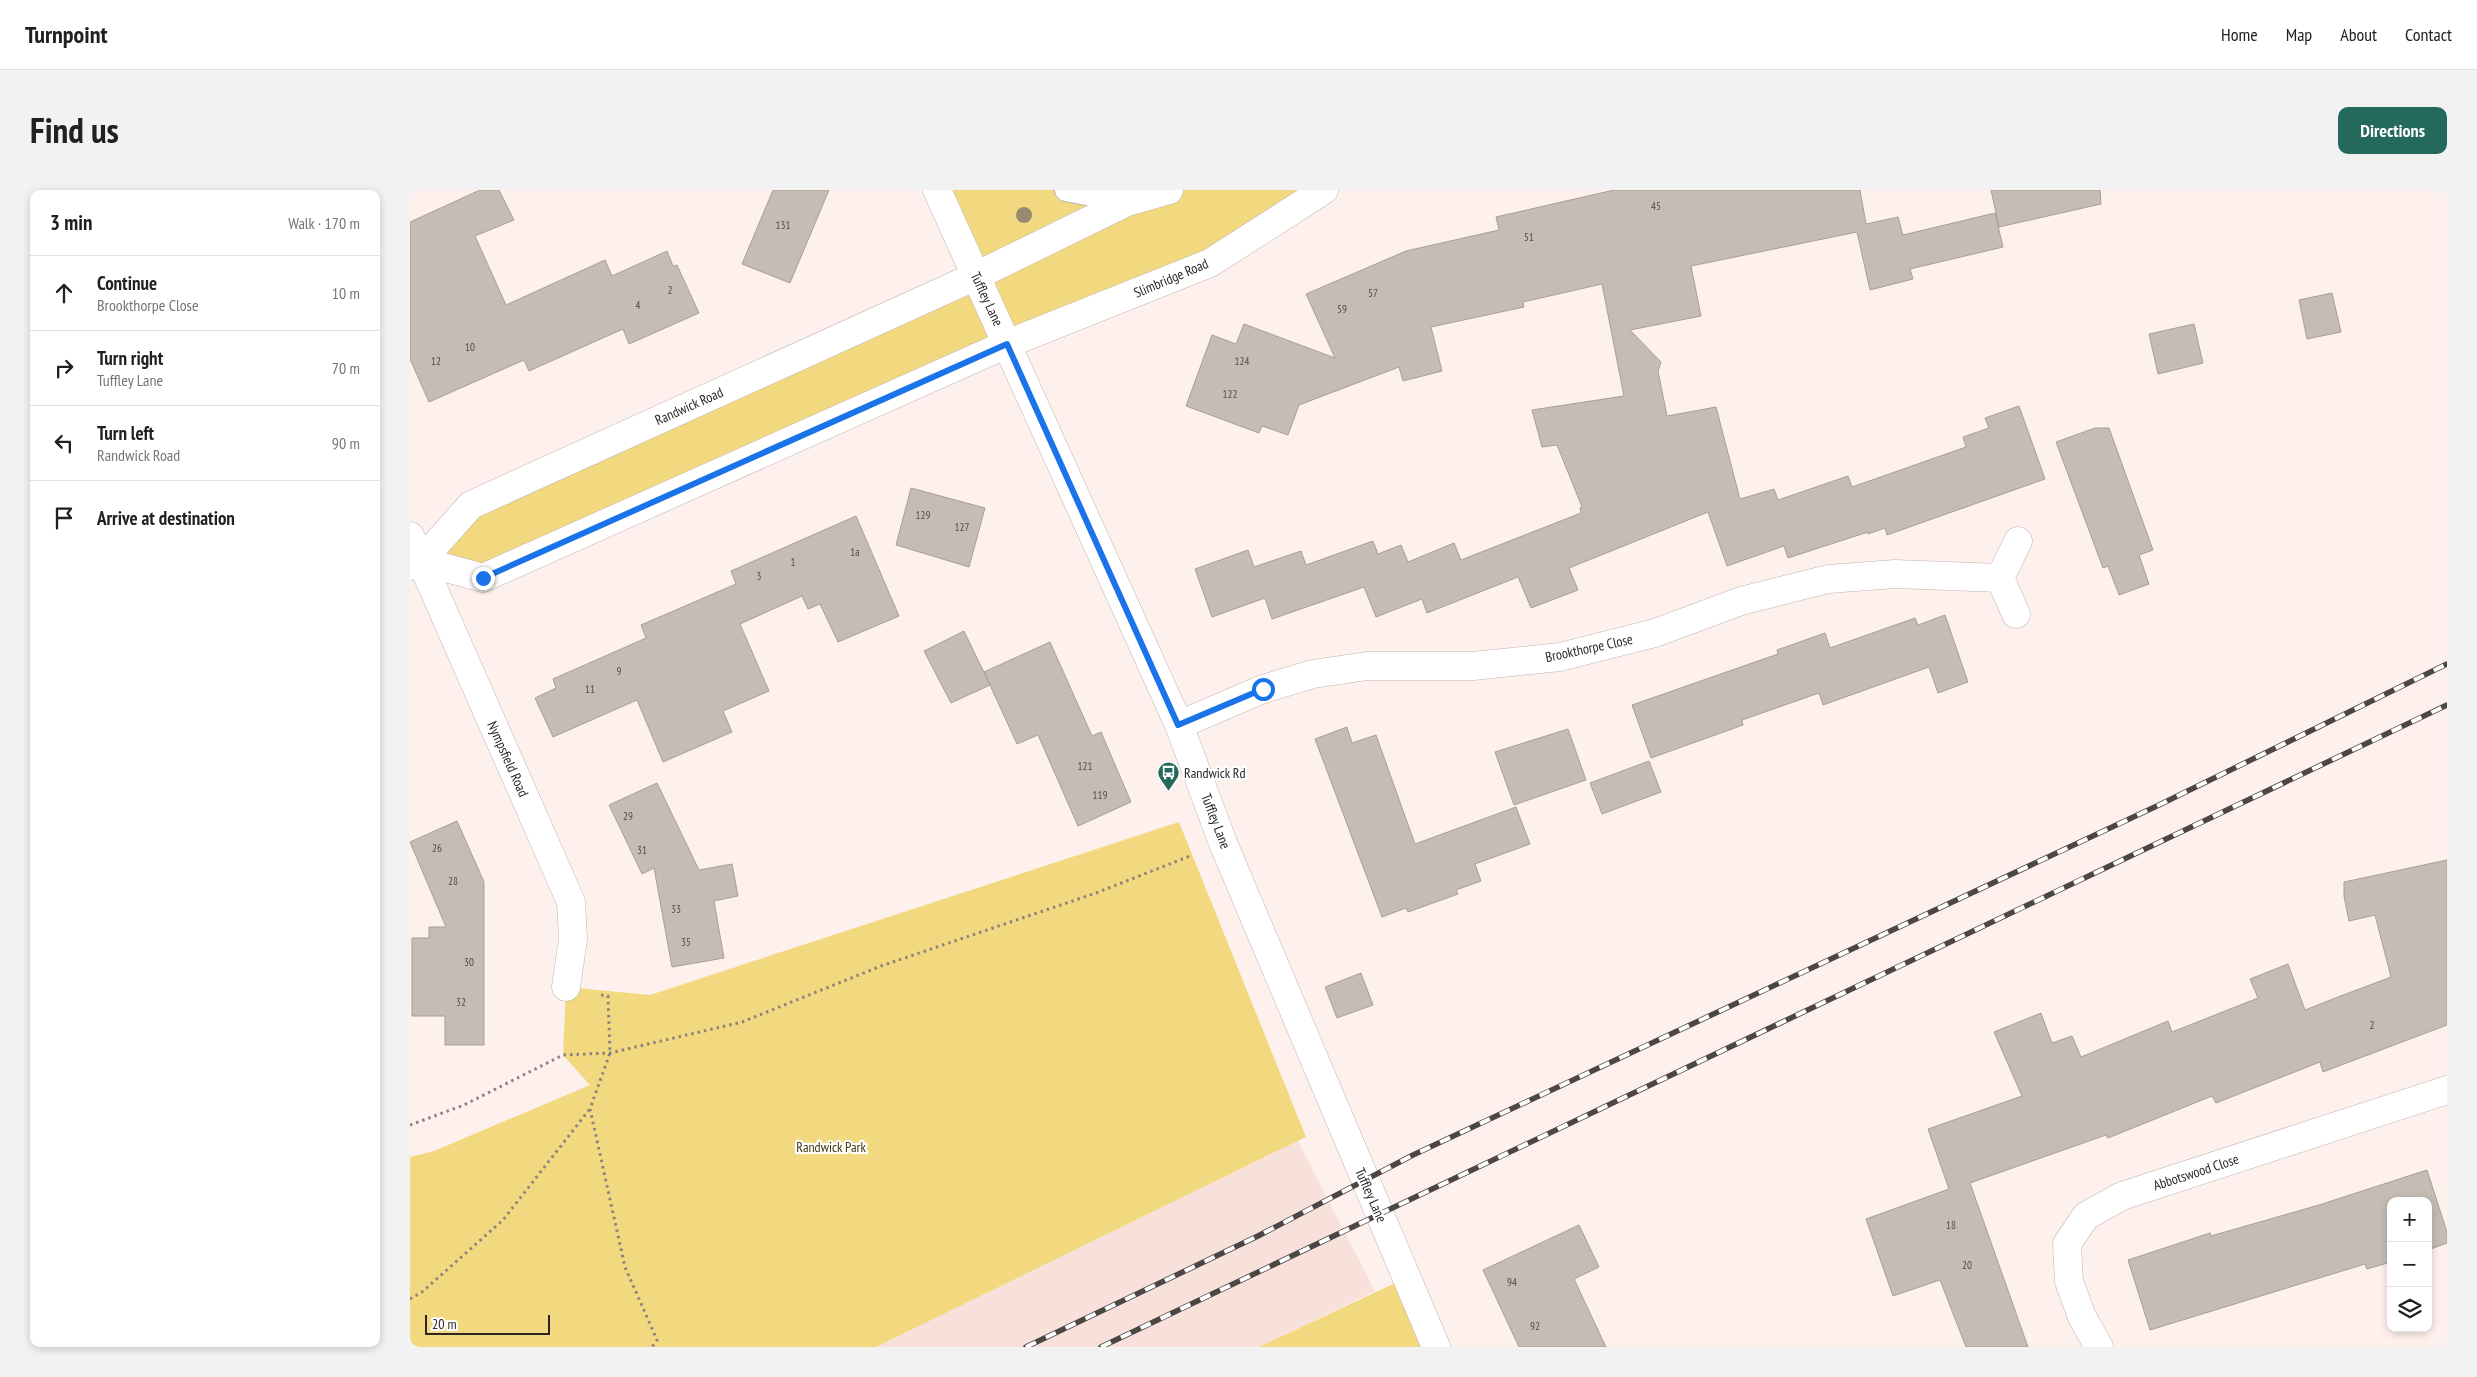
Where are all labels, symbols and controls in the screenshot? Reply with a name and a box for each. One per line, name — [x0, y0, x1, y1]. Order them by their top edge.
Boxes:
text: Turnpoint — [25, 19, 107, 50]
text: Home — [2221, 23, 2258, 46]
text: Map — [2286, 23, 2312, 46]
text: About — [2340, 23, 2377, 46]
text: Contact — [2405, 23, 2452, 46]
text: Find us — [30, 107, 119, 153]
button: Directions — [2338, 107, 2447, 154]
house number: 45 — [1651, 199, 1661, 213]
text: 3 min — [50, 209, 92, 236]
text: Walk · 170 m — [288, 213, 360, 233]
house number: 131 — [776, 218, 790, 232]
house number: 51 — [1524, 230, 1534, 244]
street label: Slimbridge Road — [1131, 254, 1211, 302]
street label: Tuffley Lane — [967, 269, 1007, 329]
text: Continue — [97, 271, 157, 295]
icon: ahead — [50, 279, 78, 307]
text: 10 m — [332, 283, 360, 303]
house number: 2 — [668, 283, 673, 297]
house number: 57 — [1368, 286, 1378, 300]
text: Brookthorpe Close — [97, 295, 199, 315]
house number: 4 — [636, 298, 641, 312]
house number: 59 — [1337, 302, 1347, 316]
house number: 10 — [465, 340, 475, 354]
text: Turn right — [97, 346, 163, 370]
icon: right — [50, 354, 78, 382]
house number: 12 — [431, 354, 441, 368]
house number: 124 — [1235, 354, 1249, 368]
text: 70 m — [332, 358, 360, 378]
text: Tuffley Lane — [97, 370, 163, 390]
street label: Randwick Road — [652, 383, 726, 429]
house number: 122 — [1223, 387, 1237, 401]
text: Turn left — [97, 421, 154, 445]
icon: left — [50, 429, 78, 457]
text: 90 m — [332, 433, 360, 453]
text: Randwick Road — [97, 445, 180, 465]
icon: arrive — [50, 504, 78, 532]
text: Arrive at destination — [97, 506, 235, 530]
house number: 129 — [916, 508, 930, 522]
house number: 127 — [955, 520, 969, 534]
house number: 1a — [850, 545, 860, 559]
house number: 1 — [791, 555, 796, 569]
route end — [472, 567, 495, 590]
house number: 3 — [757, 569, 762, 583]
street label: Brookthorpe Close — [1544, 630, 1635, 666]
house number: 9 — [617, 664, 622, 678]
route start — [1252, 678, 1275, 701]
house number: 11 — [585, 682, 595, 696]
street label: Nympsfield Road — [483, 718, 533, 800]
house number: 121 — [1078, 759, 1092, 773]
bus stop icon: Randwick Rd — [1156, 761, 1180, 792]
place label: Randwick Rd — [1184, 764, 1246, 782]
house number: 119 — [1093, 788, 1107, 802]
street label: Tuffley Lane — [1197, 791, 1235, 851]
house number: 29 — [623, 809, 633, 823]
house number: 26 — [432, 841, 442, 855]
house number: 31 — [637, 843, 647, 857]
house number: 28 — [448, 874, 458, 888]
house number: 33 — [671, 902, 681, 916]
house number: 35 — [681, 935, 691, 949]
house number: 30 — [464, 955, 474, 969]
house number: 32 — [456, 995, 466, 1009]
house number: 2 — [2370, 1018, 2375, 1032]
park label: Randwick Park — [796, 1138, 866, 1156]
street label: Abbotswood Close — [2151, 1150, 2241, 1194]
street label: Tuffley Lane — [1351, 1165, 1391, 1225]
map controls — [2387, 1197, 2432, 1332]
button: + — [2387, 1197, 2432, 1242]
house number: 18 — [1946, 1218, 1956, 1232]
button: − — [2387, 1242, 2432, 1287]
house number: 20 — [1962, 1258, 1972, 1272]
house number: 94 — [1507, 1275, 1517, 1289]
button: layers — [2387, 1287, 2432, 1332]
scale bar — [425, 1312, 550, 1335]
text: 20 m — [432, 1315, 457, 1333]
house number: 92 — [1530, 1319, 1540, 1333]

